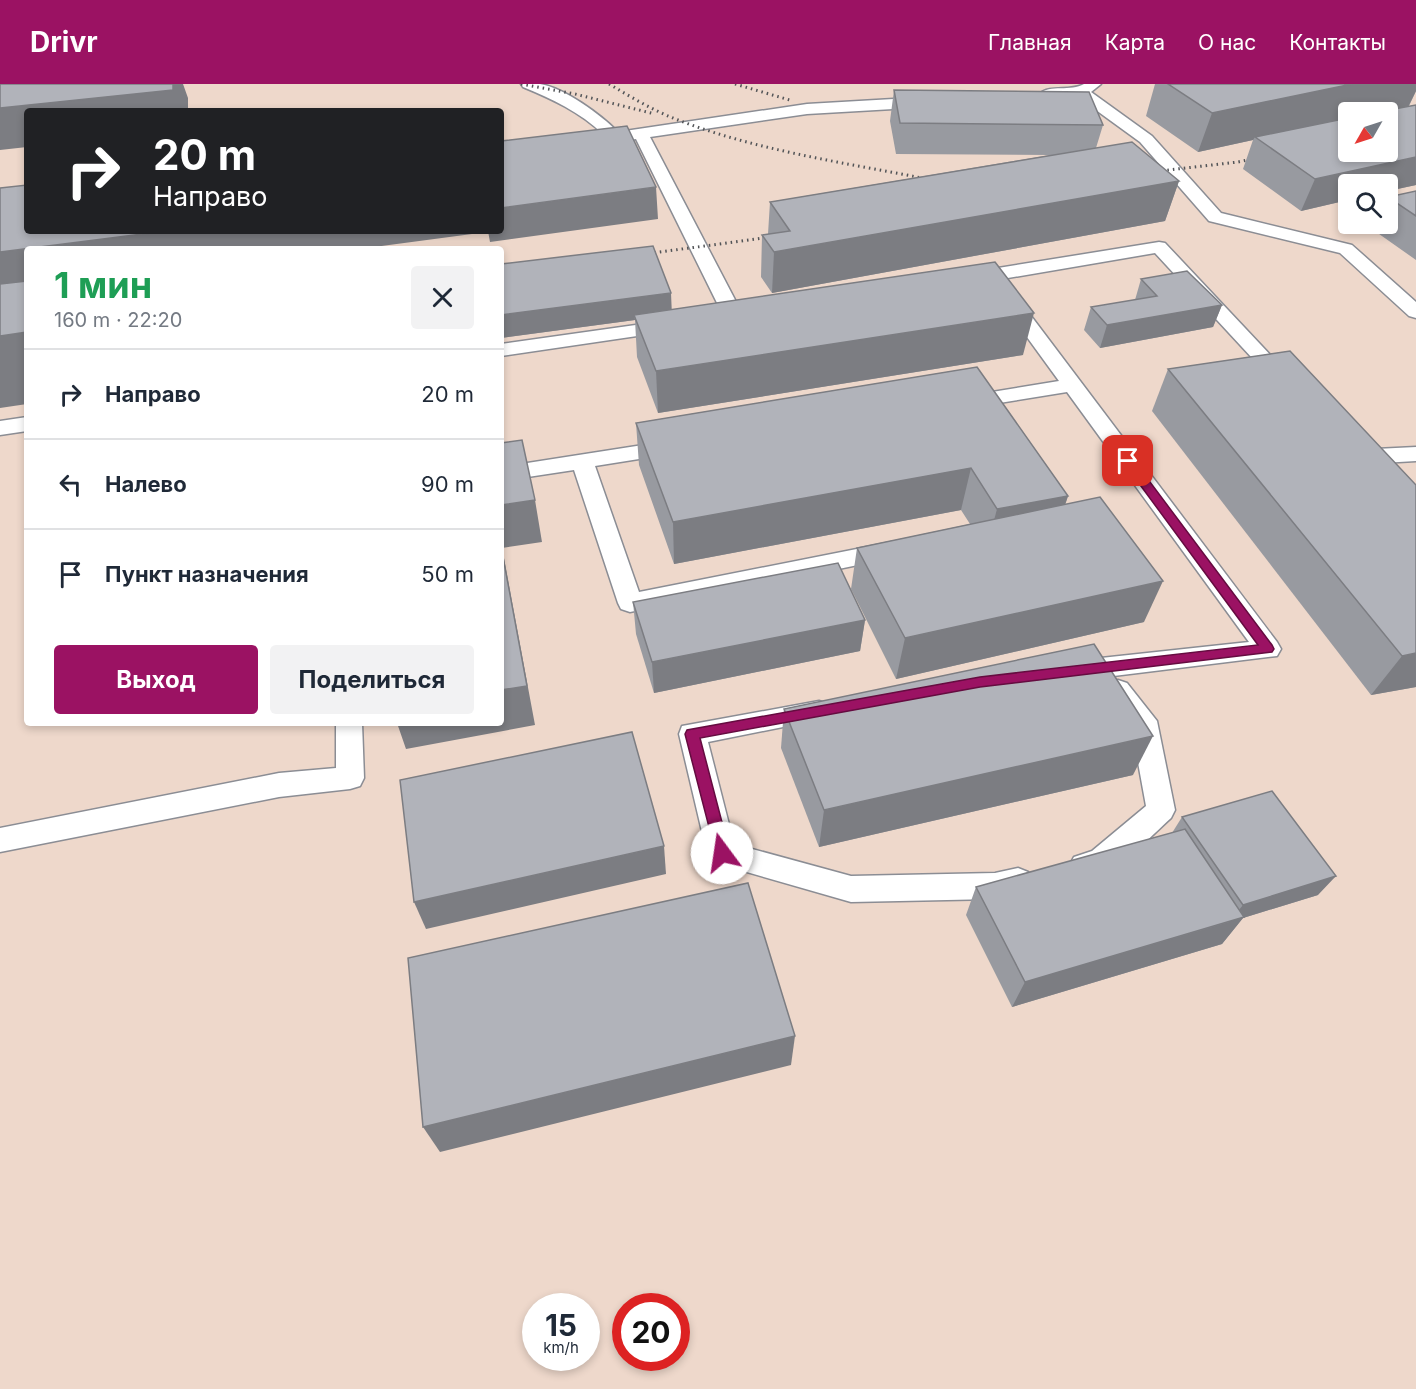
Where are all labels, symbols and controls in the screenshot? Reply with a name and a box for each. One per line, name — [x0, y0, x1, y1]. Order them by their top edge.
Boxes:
text: Drivr — [30, 25, 98, 59]
text: Главная — [988, 30, 1072, 55]
text: Карта — [1105, 30, 1165, 55]
text: О нас — [1198, 30, 1256, 55]
text: Контакты — [1289, 30, 1386, 55]
north arrow — [1338, 102, 1398, 162]
map controls — [1338, 102, 1398, 234]
text: 20 m — [153, 129, 256, 180]
icon: right — [54, 132, 132, 210]
button: search — [1338, 174, 1398, 234]
text: Направо — [153, 180, 268, 213]
text: 1 мин — [54, 263, 152, 307]
button: close — [411, 266, 474, 329]
text: 160 m · 22:20 — [54, 308, 182, 332]
icon: right — [54, 378, 87, 411]
text: Направо — [105, 381, 201, 407]
text: 20 m — [421, 381, 474, 407]
pin — [1102, 435, 1153, 486]
icon: arrive — [1111, 444, 1144, 477]
icon: left — [54, 468, 87, 501]
text: Налево — [105, 471, 187, 497]
text: 90 m — [421, 471, 474, 497]
icon: arrive — [54, 558, 87, 591]
text: Пункт назначения — [105, 561, 309, 587]
text: 50 m — [421, 561, 474, 587]
button: Выход — [54, 645, 258, 714]
button: Поделиться — [270, 645, 474, 714]
position arrow — [690, 821, 754, 885]
speed limit sign: 20 — [612, 1293, 690, 1371]
text: 15 — [545, 1307, 577, 1343]
text: km/h — [543, 1338, 579, 1357]

